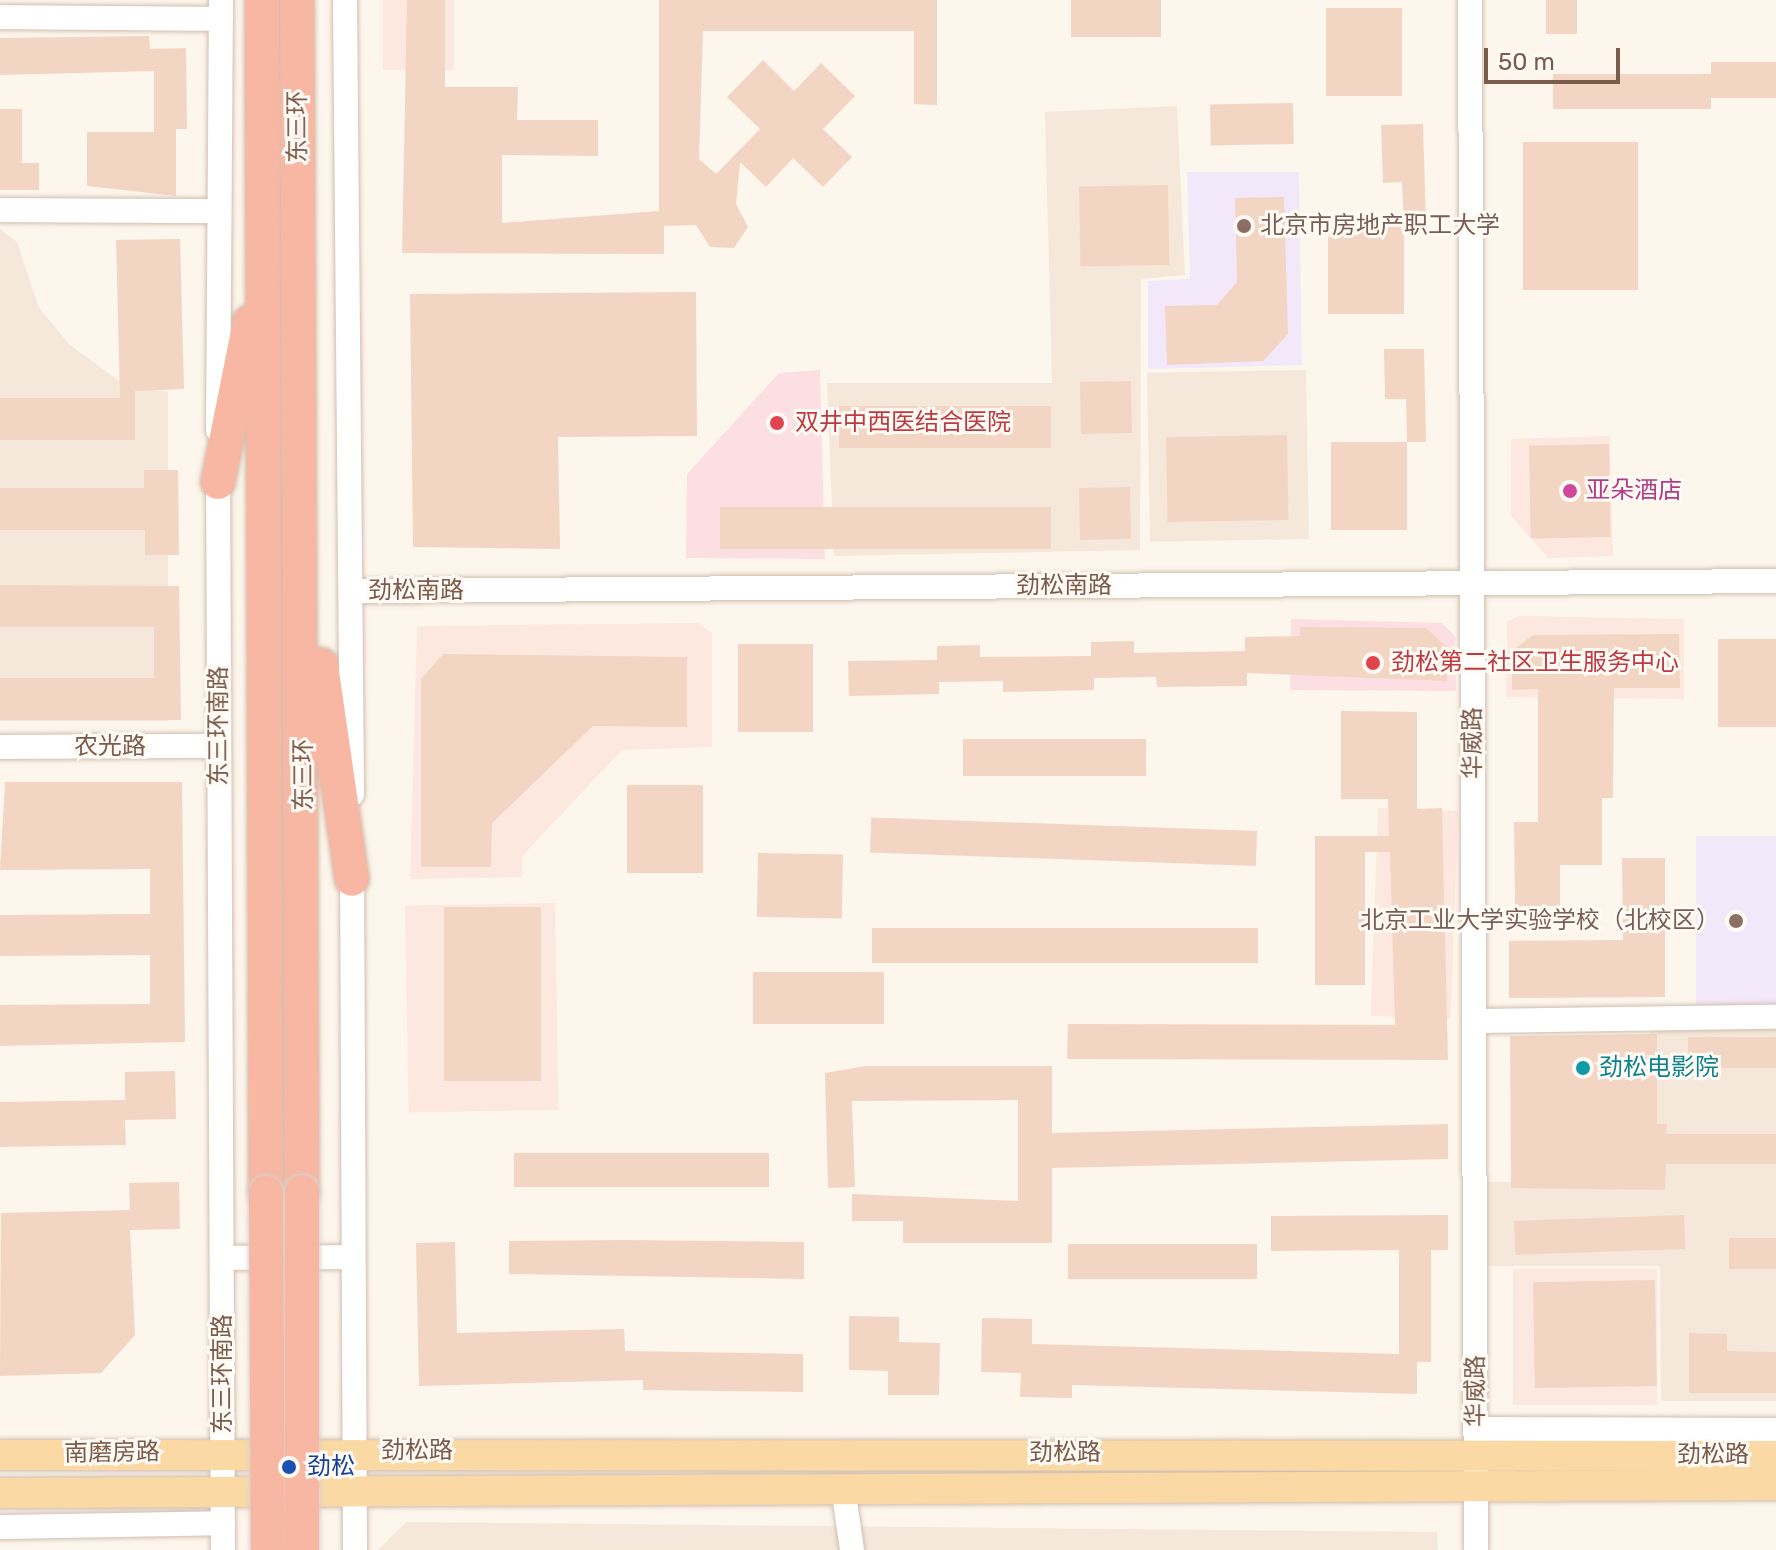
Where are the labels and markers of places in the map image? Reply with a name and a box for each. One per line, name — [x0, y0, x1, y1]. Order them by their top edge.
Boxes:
place label: 北京市房地产职工大学 — [1260, 212, 1500, 240]
marker: 北京市房地产职工大学 — [1235, 217, 1253, 235]
place label: 双井中西医结合医院 — [795, 409, 1011, 437]
marker: 双井中西医结合医院 — [766, 412, 788, 434]
place label: 亚朵酒店 — [1586, 477, 1682, 505]
marker: 亚朵酒店 — [1561, 482, 1579, 500]
place label: 劲松第二社区卫生服务中心 — [1391, 649, 1679, 677]
marker: 劲松第二社区卫生服务中心 — [1362, 652, 1384, 674]
place label: 北京工业大学实验学校（北校区） — [1360, 907, 1720, 935]
marker: 北京工业大学实验学校（北校区） — [1727, 912, 1745, 930]
place label: 劲松电影院 — [1599, 1054, 1719, 1082]
marker: 劲松电影院 — [1574, 1059, 1592, 1077]
place label: 劲松 — [307, 1453, 355, 1481]
marker: 劲松 — [278, 1456, 300, 1478]

